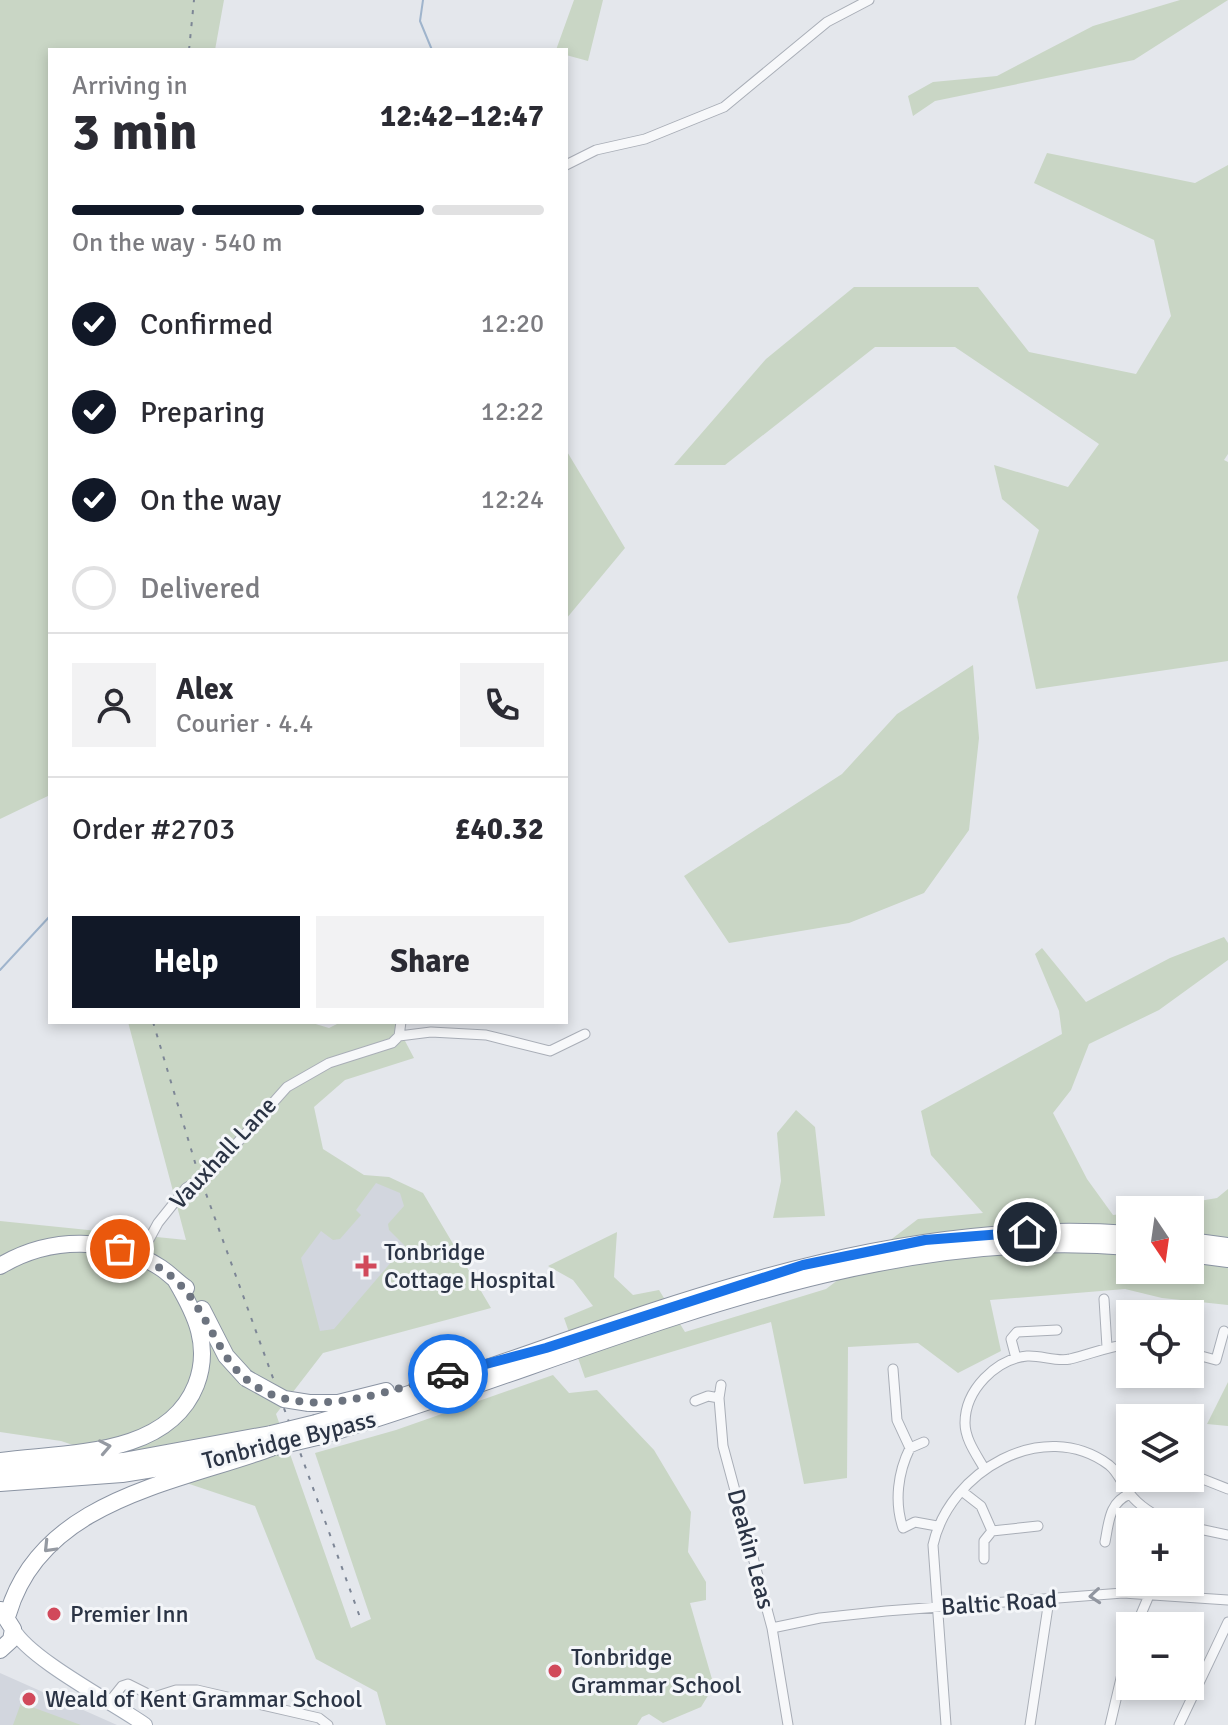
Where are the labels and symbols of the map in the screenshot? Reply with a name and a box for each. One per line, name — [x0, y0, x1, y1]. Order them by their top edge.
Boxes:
street label: Vauxhall Lane — [163, 1090, 283, 1216]
north arrow — [1116, 1196, 1204, 1284]
pin — [993, 1198, 1061, 1266]
pin — [86, 1215, 154, 1283]
place label: Tonbridge Cottage Hospital — [384, 1237, 555, 1295]
marker: Tonbridge Cottage Hospital — [355, 1255, 377, 1277]
courier — [408, 1334, 488, 1414]
street label: Tonbridge Bypass — [199, 1404, 379, 1476]
one-way arrow — [98, 1439, 112, 1456]
street label: Deakin Leas — [721, 1486, 781, 1612]
one-way arrow — [44, 1537, 58, 1552]
street label: Baltic Road — [940, 1584, 1058, 1622]
one-way arrow — [1088, 1587, 1101, 1604]
place label: Premier Inn — [70, 1599, 189, 1629]
marker: Premier Inn — [45, 1605, 63, 1623]
place label: Tonbridge Grammar School — [571, 1642, 742, 1700]
marker: Tonbridge Grammar School — [546, 1662, 564, 1680]
place label: Weald of Kent Grammar School — [45, 1684, 362, 1714]
marker: Weald of Kent Grammar School — [20, 1690, 38, 1708]

